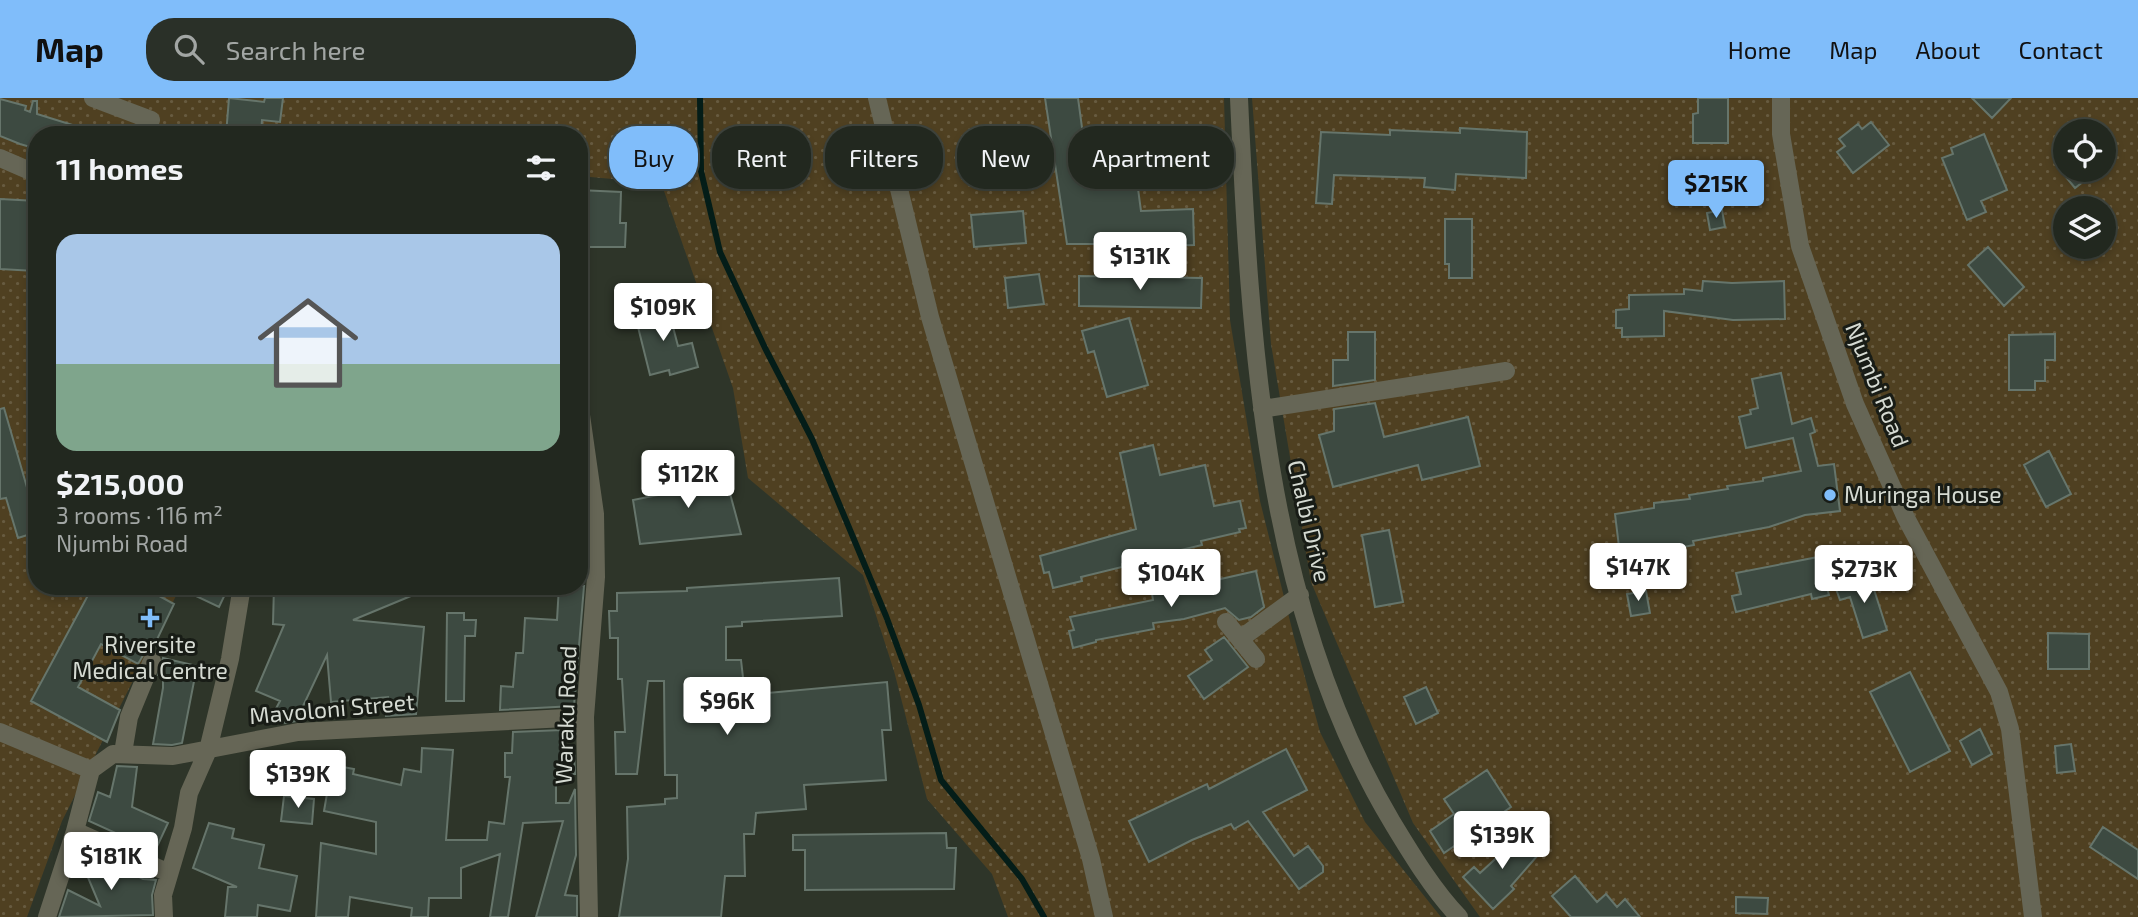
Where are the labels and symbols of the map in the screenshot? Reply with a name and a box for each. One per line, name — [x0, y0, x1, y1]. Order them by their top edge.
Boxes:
pin: $215K — [1667, 160, 1765, 220]
pin: $131K — [1091, 232, 1189, 292]
pin: $109K — [614, 284, 712, 343]
street label: Njumbi Road — [1840, 318, 1916, 451]
pin: $112K — [639, 450, 737, 510]
street label: Chalbi Drive — [1282, 457, 1338, 585]
place label: Muringa House — [1844, 480, 2002, 508]
marker: Muringa House — [1822, 487, 1838, 503]
pin: $147K — [1589, 544, 1687, 603]
pin: $273K — [1815, 546, 1913, 605]
pin: $104K — [1122, 550, 1220, 609]
marker: Riversite Medical Centre — [140, 608, 160, 628]
place label: Riversite Medical Centre — [72, 630, 228, 684]
street label: Waraku Road — [549, 645, 581, 785]
pin: $96K — [686, 678, 768, 737]
street label: Mavoloni Street — [248, 687, 416, 729]
pin: $139K — [249, 750, 347, 810]
pin: $139K — [1453, 812, 1551, 871]
pin: $181K — [62, 832, 160, 892]

